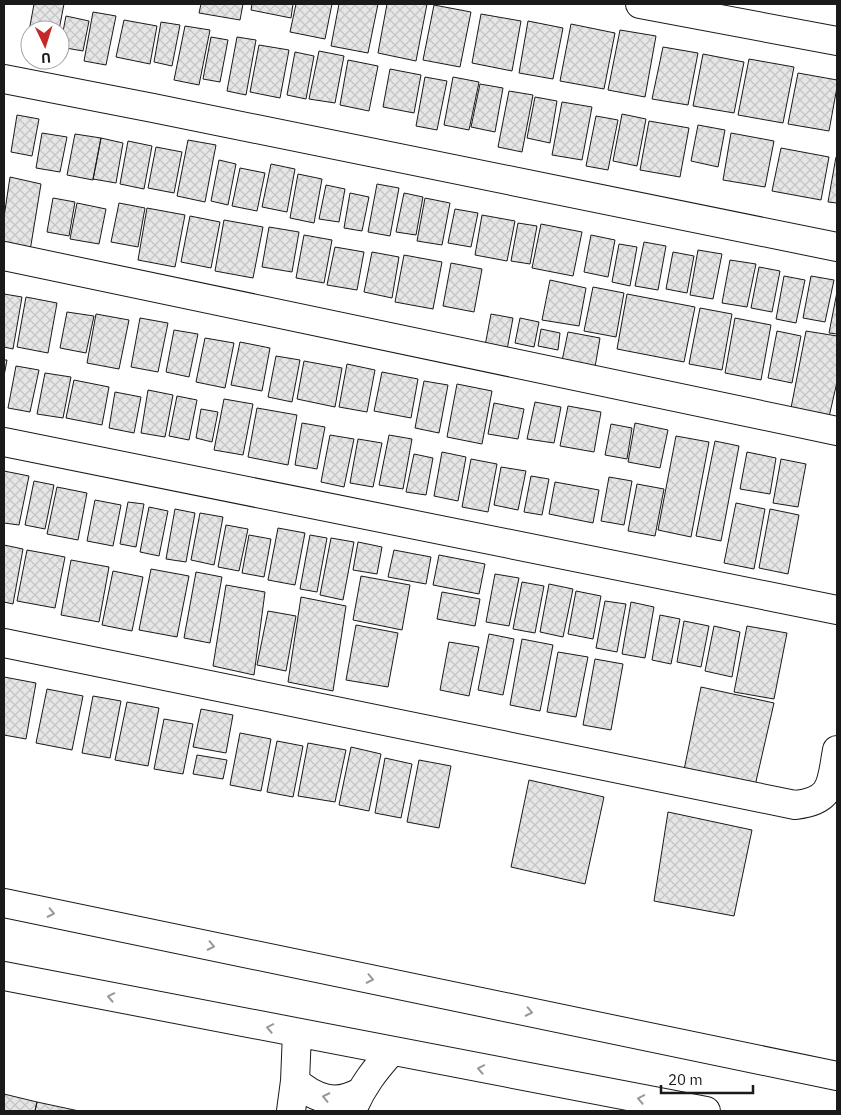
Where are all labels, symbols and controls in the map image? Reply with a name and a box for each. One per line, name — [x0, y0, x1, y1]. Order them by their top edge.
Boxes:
north arrow — [20, 20, 70, 70]
text: U — [40, 49, 51, 67]
one-way arrow — [47, 907, 56, 918]
one-way arrow — [206, 940, 215, 951]
one-way arrow — [365, 973, 374, 984]
one-way arrow — [106, 992, 115, 1003]
one-way arrow — [524, 1006, 533, 1017]
one-way arrow — [266, 1023, 275, 1034]
scale bar — [661, 1062, 754, 1094]
one-way arrow — [477, 1064, 486, 1074]
text: 20 m — [668, 1070, 703, 1089]
one-way arrow — [322, 1093, 330, 1103]
one-way arrow — [637, 1094, 645, 1105]

